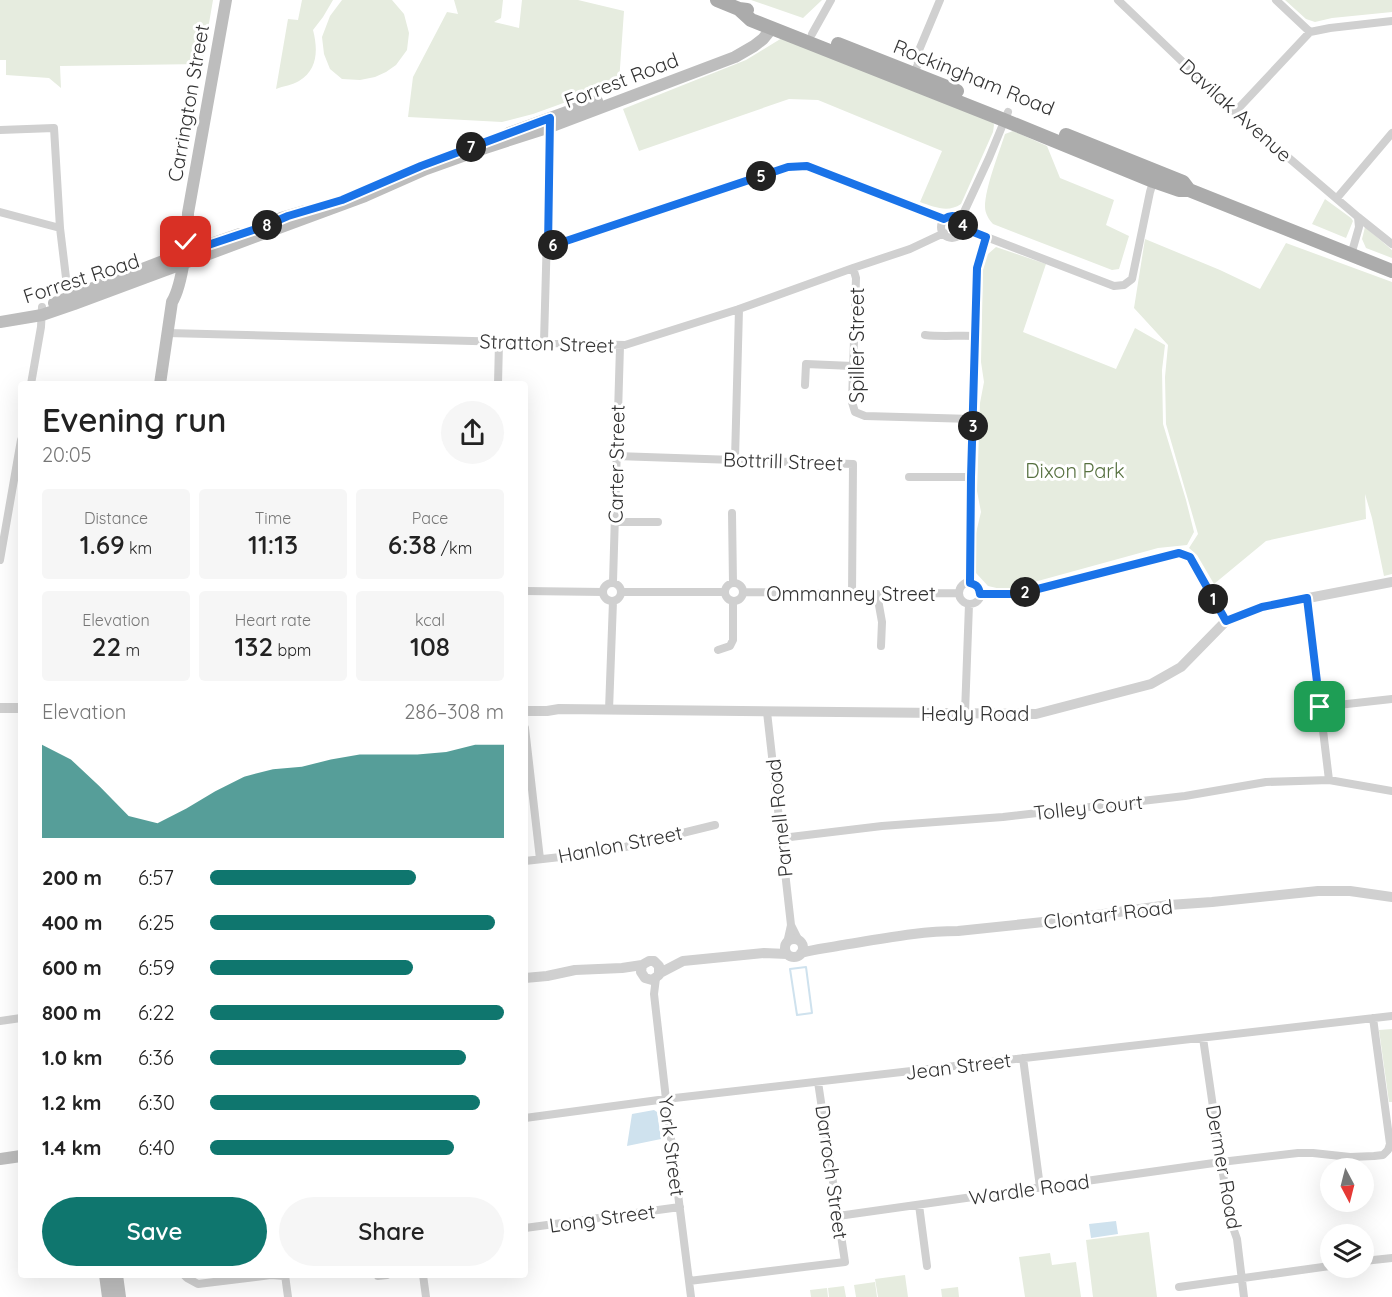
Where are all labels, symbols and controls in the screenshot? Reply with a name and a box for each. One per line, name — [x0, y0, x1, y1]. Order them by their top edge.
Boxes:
street label: Carrington Street — [162, 22, 214, 184]
street label: Rockingham Road — [890, 33, 1058, 121]
street label: Forrest Road — [560, 47, 682, 113]
street label: Davilak Avenue — [1175, 53, 1297, 167]
pin: 7 — [456, 132, 486, 162]
text: 7 — [467, 137, 475, 157]
pin: 5 — [746, 161, 776, 191]
text: 5 — [756, 166, 766, 186]
pin: 8 — [252, 210, 282, 240]
pin: 4 — [948, 210, 978, 240]
text: 8 — [263, 215, 271, 235]
text: 4 — [958, 215, 968, 235]
pin — [160, 216, 211, 267]
icon: check — [169, 225, 202, 258]
pin: 6 — [538, 230, 568, 260]
text: 6 — [549, 235, 557, 255]
street label: Forrest Road — [20, 247, 142, 309]
street label: Spiller Street — [844, 287, 869, 403]
street label: Stratton Street — [479, 328, 615, 358]
text: Evening run — [42, 399, 227, 440]
button: share — [441, 401, 504, 464]
street label: Carter Street — [602, 404, 630, 524]
pin: 3 — [958, 411, 988, 441]
text: 3 — [969, 416, 977, 436]
text: 20:05 — [42, 442, 92, 467]
street label: Bottrill Street — [723, 446, 844, 476]
park label: Dixon Park — [1025, 458, 1125, 483]
text: Distance — [84, 508, 148, 528]
text: Time — [255, 508, 291, 528]
text: Pace — [412, 508, 448, 528]
text: 1.69 — [80, 528, 125, 561]
text: 11:13 — [248, 528, 298, 561]
text: 6:38 — [388, 528, 436, 561]
text: km — [125, 538, 152, 558]
text: /km — [436, 538, 472, 558]
pin: 2 — [1010, 577, 1040, 607]
street label: Ommanney Street — [766, 581, 936, 606]
text: 2 — [1020, 582, 1030, 602]
pin: 1 — [1198, 584, 1228, 614]
text: 1 — [1210, 589, 1216, 609]
text: Elevation — [82, 610, 150, 630]
text: Heart rate — [235, 610, 311, 630]
text: kcal — [415, 610, 445, 630]
text: 22 — [92, 630, 121, 663]
text: 132 — [235, 630, 273, 663]
text: 108 — [410, 630, 450, 663]
text: m — [121, 640, 140, 660]
text: bpm — [273, 640, 311, 660]
pin — [1294, 681, 1345, 732]
icon: arrive — [1303, 690, 1336, 723]
text: Elevation — [42, 699, 126, 724]
text: 286–308 m — [404, 699, 504, 724]
street label: Healy Road — [921, 701, 1029, 726]
street label: Parnell Road — [760, 758, 798, 878]
street label: Tolley Court — [1032, 789, 1144, 825]
street label: Hanlon Street — [556, 820, 685, 868]
text: 200 m — [42, 865, 102, 890]
text: 6:57 — [138, 865, 174, 890]
street label: Clontarf Road — [1042, 894, 1174, 934]
text: 400 m — [42, 910, 102, 935]
text: 6:25 — [138, 910, 174, 935]
text: 600 m — [42, 955, 102, 980]
text: 6:59 — [138, 955, 175, 980]
text: 800 m — [42, 1000, 102, 1025]
text: 6:22 — [138, 1000, 175, 1025]
text: 1.0 km — [42, 1045, 102, 1070]
text: 6:36 — [138, 1045, 174, 1070]
street label: Jean Street — [904, 1047, 1013, 1085]
text: 1.2 km — [42, 1090, 102, 1115]
text: 6:30 — [138, 1090, 175, 1115]
street label: York Street — [653, 1094, 691, 1198]
street label: Darroch Street — [810, 1103, 854, 1241]
street label: Dermer Road — [1201, 1103, 1247, 1231]
text: 1.4 km — [42, 1135, 101, 1160]
text: 6:40 — [138, 1135, 175, 1160]
north arrow — [1320, 1158, 1374, 1212]
map controls — [1320, 1158, 1374, 1278]
street label: Wardle Road — [967, 1168, 1091, 1210]
button: Save — [42, 1197, 267, 1266]
button: Share — [279, 1197, 504, 1266]
street label: Long Street — [547, 1198, 657, 1238]
button: layers — [1320, 1224, 1374, 1278]

